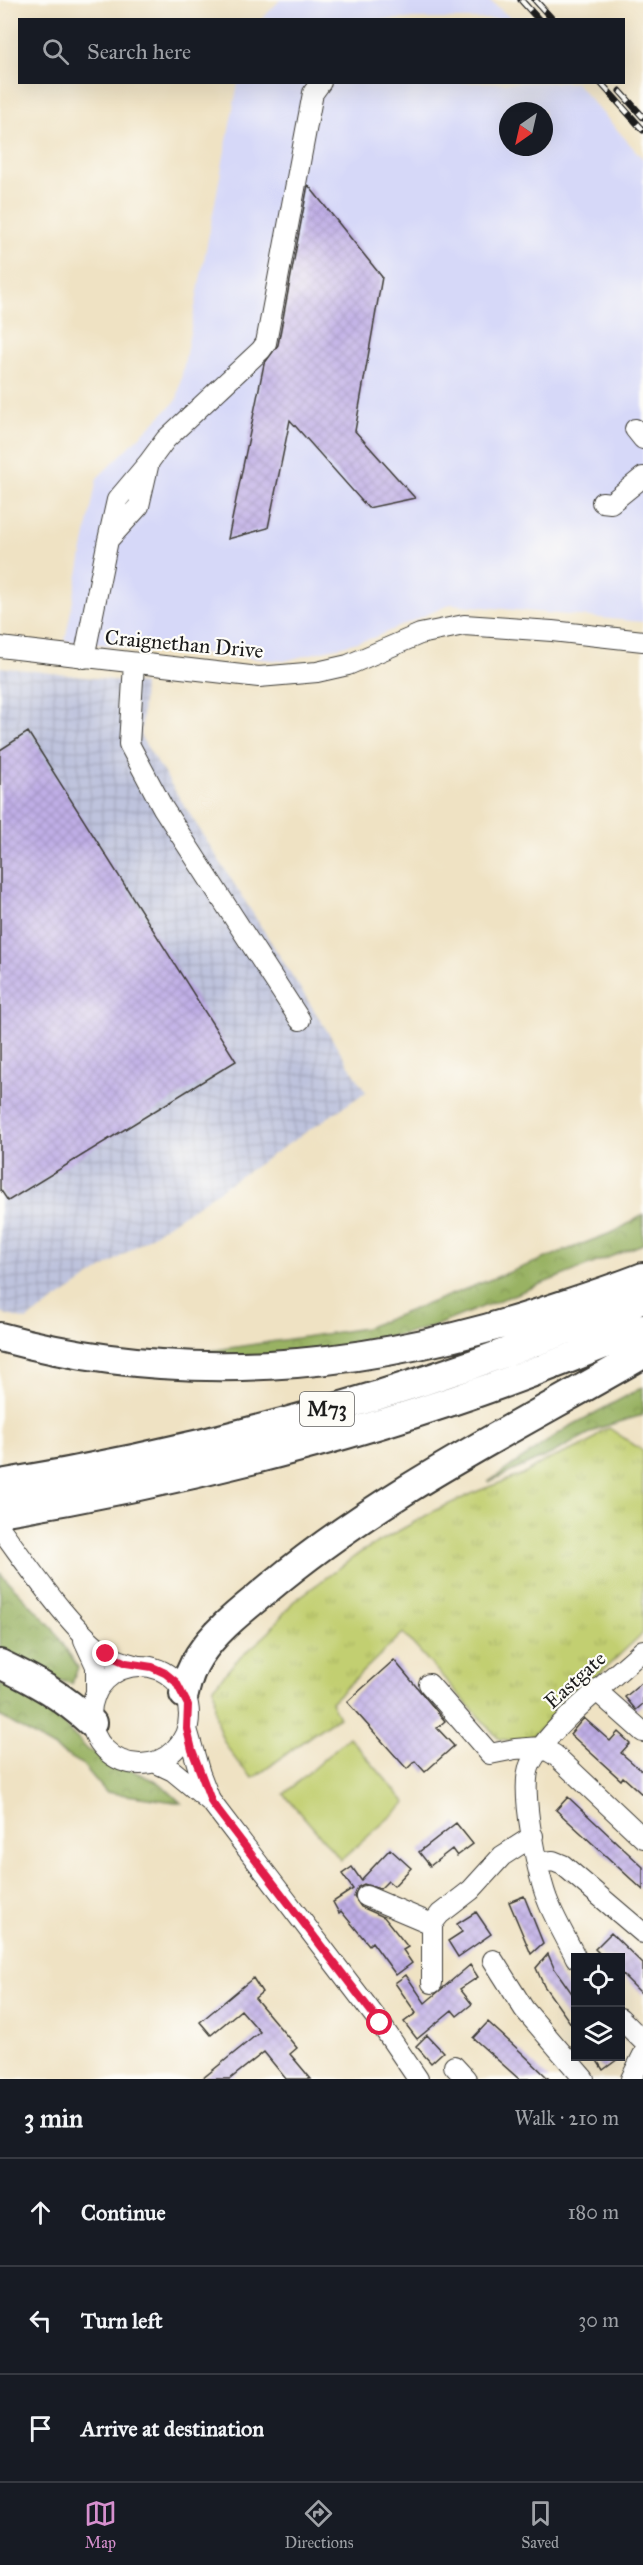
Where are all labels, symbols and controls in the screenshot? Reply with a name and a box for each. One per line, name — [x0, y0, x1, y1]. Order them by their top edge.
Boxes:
search box — [18, 18, 625, 84]
icon: search — [39, 35, 72, 68]
text: Search here — [87, 38, 191, 65]
north arrow — [499, 102, 553, 156]
street label: Craignethan Drive — [104, 624, 265, 664]
road number: M73 — [300, 1392, 354, 1426]
route end — [92, 1640, 118, 1666]
street label: Eastgate — [539, 1645, 611, 1714]
map controls — [571, 1953, 625, 2061]
button: locate — [571, 1953, 625, 2007]
button: layers — [571, 2007, 625, 2061]
route start — [366, 2009, 392, 2035]
text: 3 min — [24, 2102, 83, 2134]
text: Walk · 210 m — [514, 2106, 619, 2130]
icon: ahead — [24, 2196, 57, 2229]
text: Continue — [81, 2199, 166, 2226]
text: 180 m — [568, 2200, 619, 2224]
icon: left — [24, 2304, 57, 2337]
text: Turn left — [81, 2307, 163, 2334]
text: 30 m — [578, 2308, 619, 2332]
icon: arrive — [24, 2412, 57, 2445]
text: Arrive at destination — [81, 2415, 264, 2442]
tab: Map — [84, 2497, 117, 2552]
tab: Directions — [285, 2497, 353, 2552]
tab: Saved — [521, 2497, 559, 2552]

